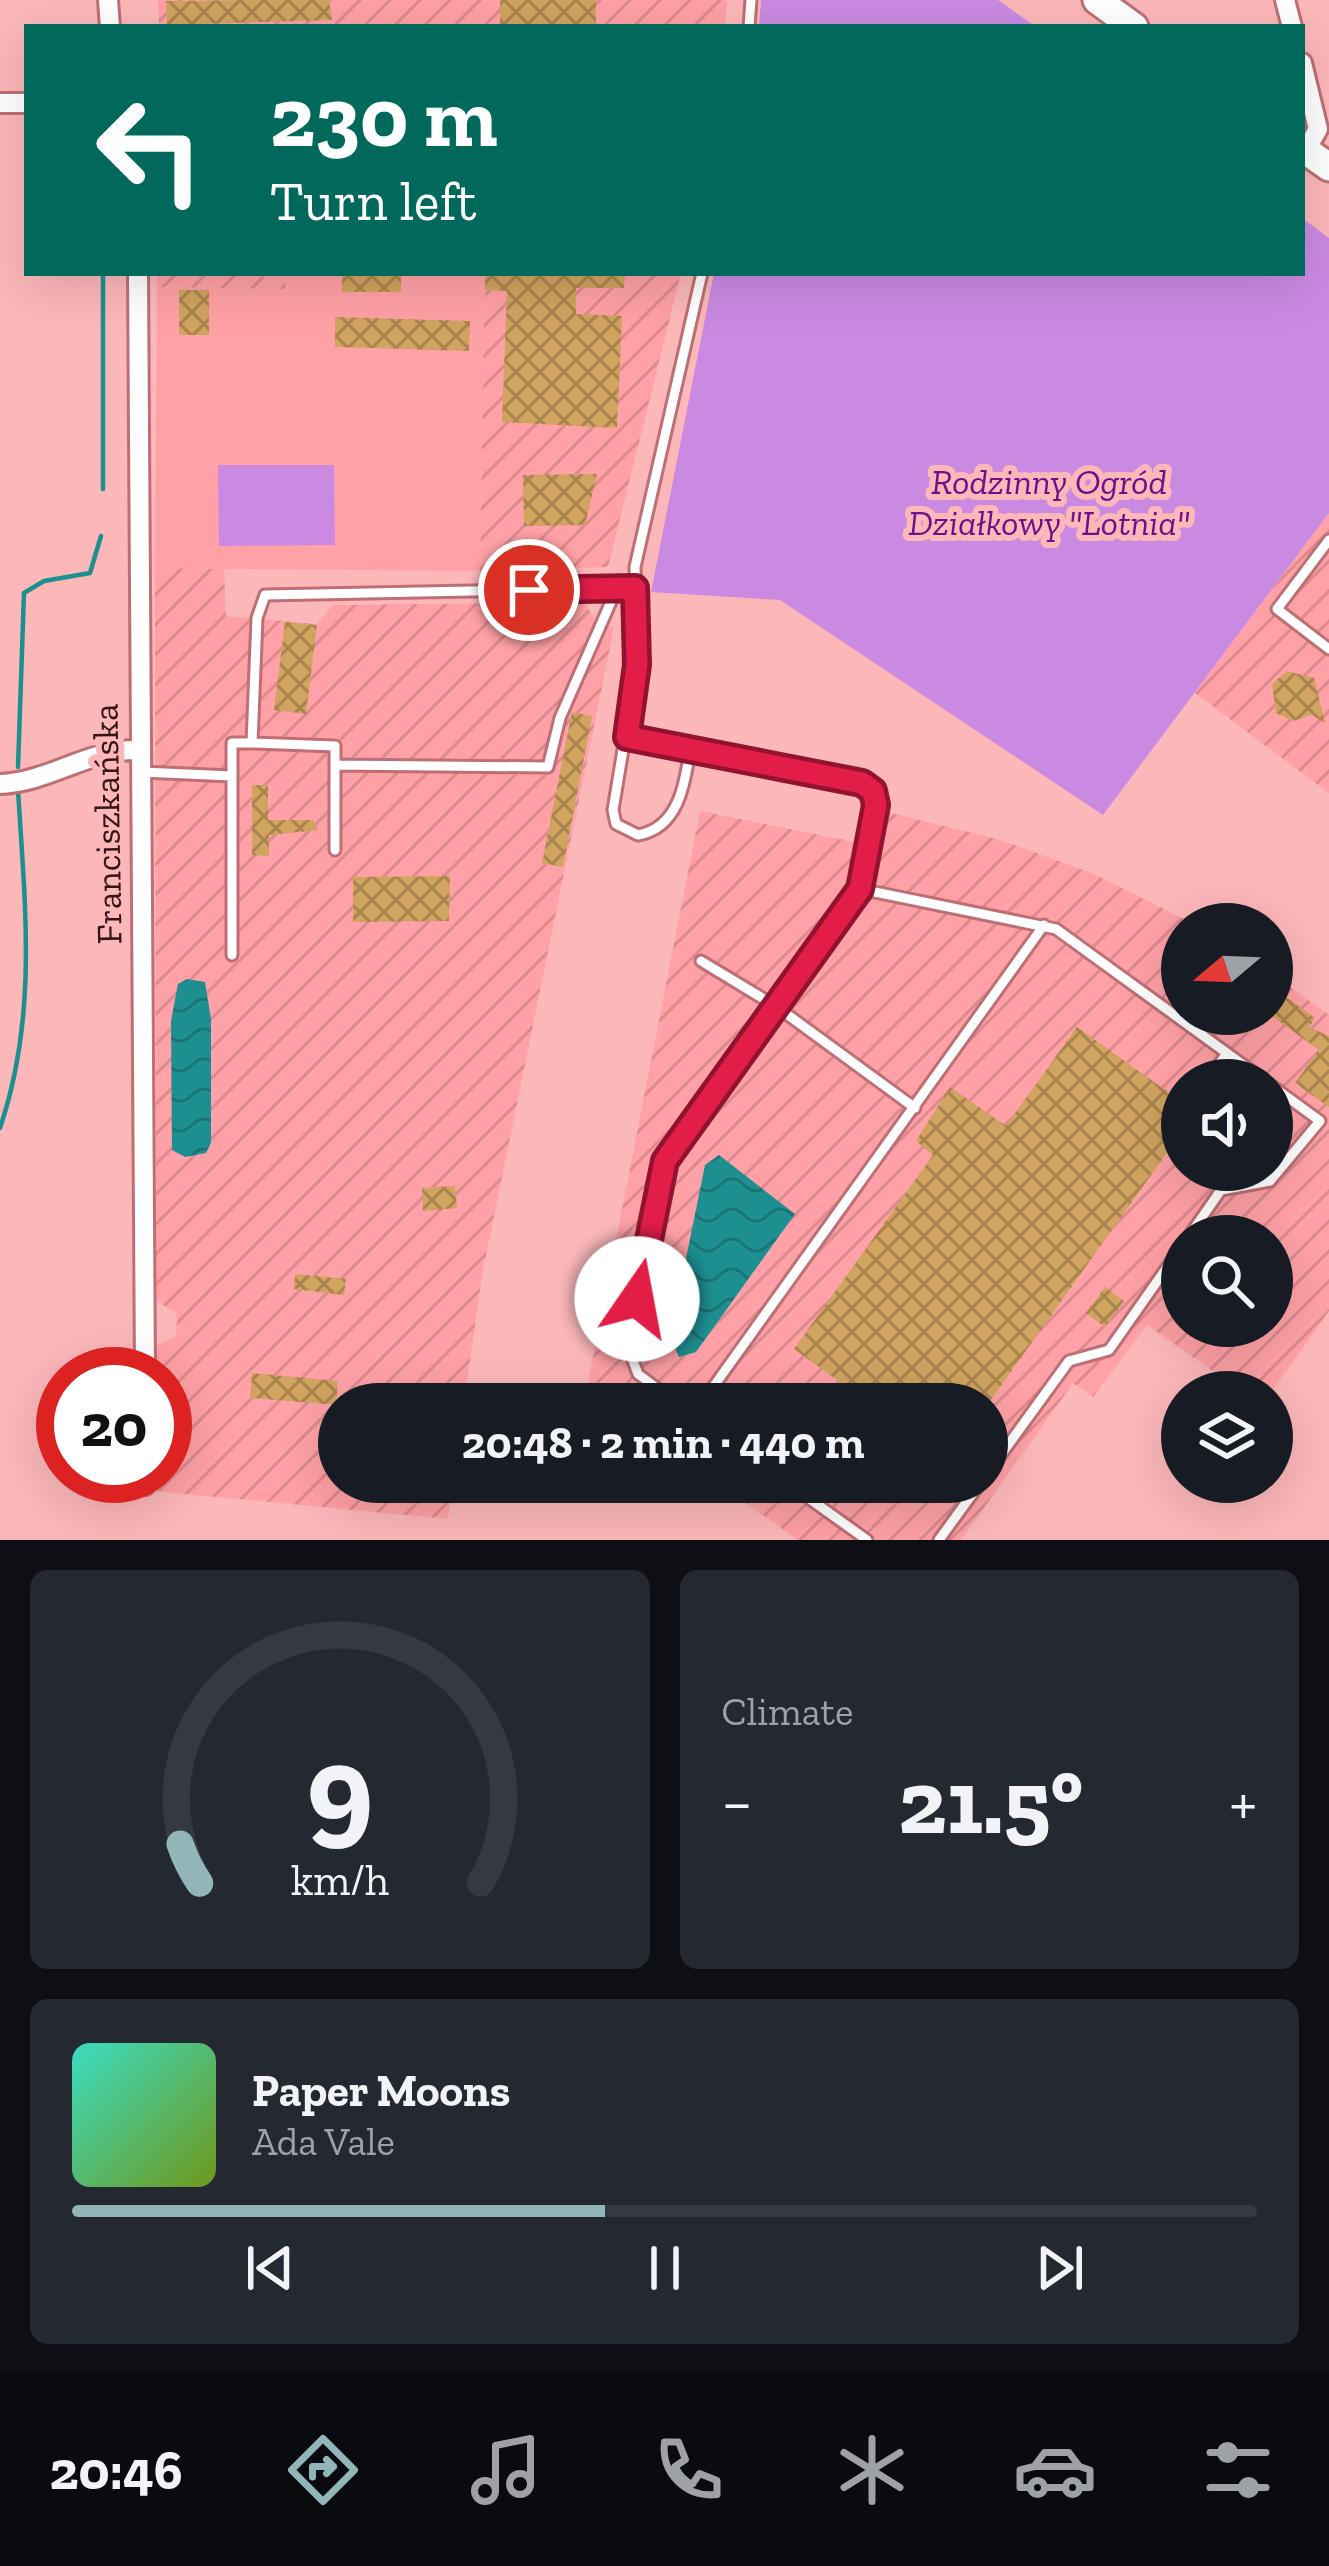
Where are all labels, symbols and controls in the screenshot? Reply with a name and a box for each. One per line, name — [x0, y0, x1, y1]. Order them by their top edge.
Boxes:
text: 230 m — [270, 67, 498, 168]
icon: left — [72, 72, 228, 228]
text: Turn left — [270, 169, 477, 234]
park label: Rodzinny Ogród Działkowy "Lotnia" — [908, 460, 1190, 544]
pin — [478, 539, 580, 641]
icon: arrive — [496, 557, 562, 623]
street label: Franciszkańska — [83, 703, 131, 945]
north arrow — [1161, 903, 1293, 1035]
map controls — [1161, 903, 1293, 1503]
button: sound — [1161, 1059, 1293, 1191]
button: search — [1161, 1215, 1293, 1347]
position arrow — [574, 1236, 700, 1362]
speed limit sign: 20 — [36, 1347, 192, 1503]
button: layers — [1161, 1371, 1293, 1503]
text: 20:48 · 2 min · 440 m — [462, 1416, 864, 1470]
text: Climate — [722, 1688, 853, 1735]
text: 9 — [306, 1714, 373, 1864]
text: 21.5° — [898, 1748, 1083, 1856]
text: − — [722, 1763, 752, 1842]
text: + — [1229, 1763, 1257, 1842]
text: km/h — [291, 1854, 389, 1905]
text: Paper Moons — [252, 2064, 510, 2118]
text: Ada Vale — [252, 2118, 395, 2165]
icon: previous — [237, 2235, 303, 2301]
icon: pause — [632, 2235, 698, 2301]
icon: next — [1027, 2235, 1093, 2301]
icon: directions — [281, 2428, 365, 2512]
icon: music — [464, 2428, 548, 2512]
icon: phone — [647, 2428, 731, 2512]
icon: climate — [830, 2428, 914, 2512]
icon: car — [1013, 2428, 1097, 2512]
icon: filters — [1196, 2428, 1280, 2512]
text: 20:46 — [49, 2438, 183, 2503]

